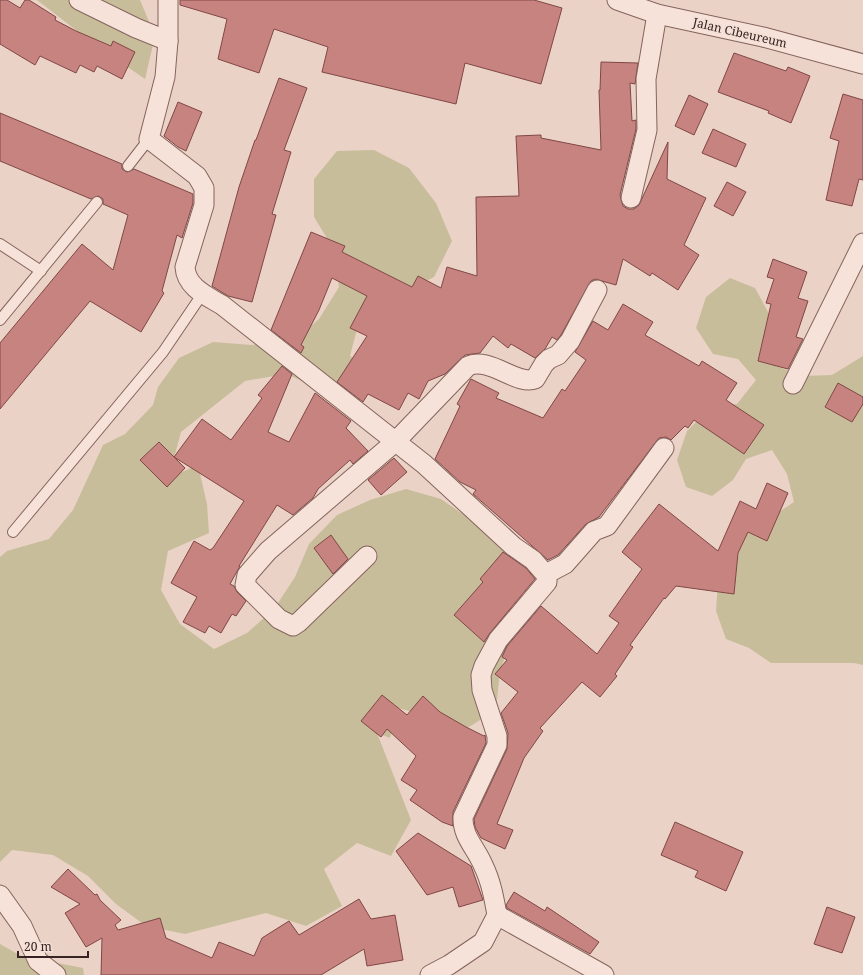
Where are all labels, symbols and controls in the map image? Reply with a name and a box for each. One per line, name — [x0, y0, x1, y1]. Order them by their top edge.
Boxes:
street label: Jalan Cibeureum — [690, 13, 789, 52]
scale bar — [18, 933, 88, 959]
text: 20 m — [24, 938, 52, 955]

